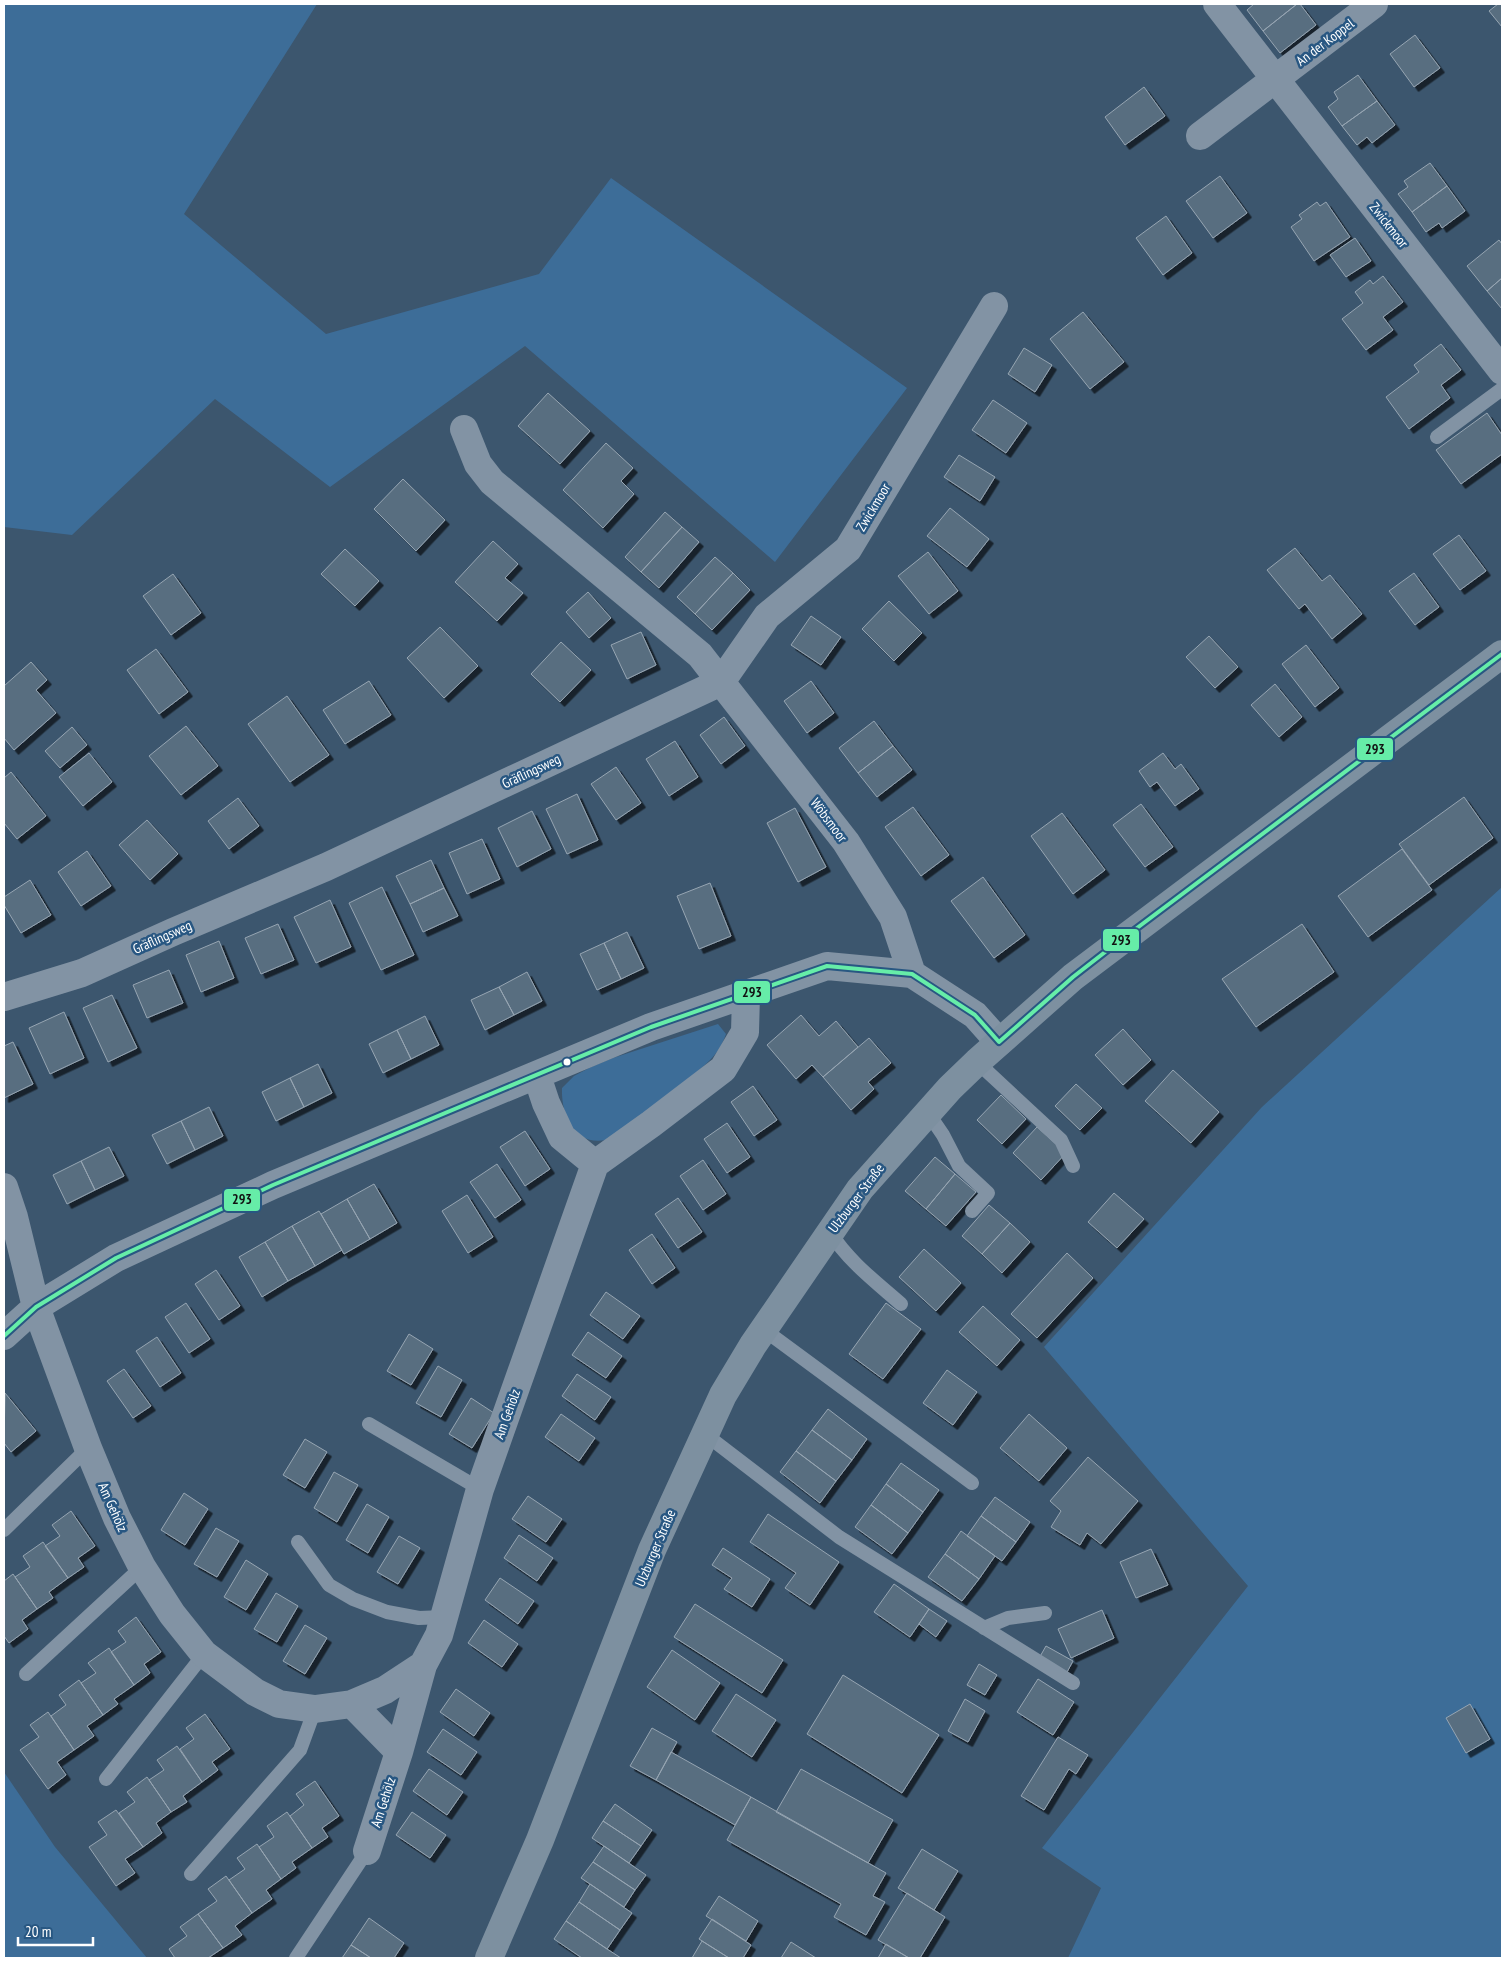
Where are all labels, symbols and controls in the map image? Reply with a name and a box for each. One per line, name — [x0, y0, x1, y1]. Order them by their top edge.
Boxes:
street label: An der Koppel — [1292, 14, 1358, 70]
street label: Zwickmoor — [1366, 199, 1412, 251]
street label: Zwickmoor — [852, 480, 894, 534]
line badge: 293 — [1356, 737, 1394, 761]
text: 293 — [1365, 740, 1385, 758]
street label: Gräflingsweg — [499, 750, 563, 792]
street label: Wöbsmoor — [806, 794, 852, 846]
street label: Gräflingsweg — [130, 916, 194, 958]
line badge: 293 — [1102, 928, 1140, 952]
text: 293 — [1111, 931, 1131, 949]
line badge: 293 — [733, 980, 771, 1004]
text: 293 — [742, 983, 762, 1001]
unlabelled marker — [562, 1057, 572, 1067]
street label: Ulzburger Straße — [824, 1160, 888, 1236]
line badge: 293 — [223, 1188, 261, 1212]
text: 293 — [232, 1190, 252, 1208]
street label: Am Gehölz — [490, 1387, 524, 1441]
street label: Am Gehölz — [94, 1480, 132, 1534]
street label: Ulzburger Straße — [631, 1506, 679, 1589]
street label: Am Gehölz — [366, 1775, 400, 1829]
scale bar — [18, 1914, 92, 1946]
text: 20 m — [25, 1922, 51, 1941]

